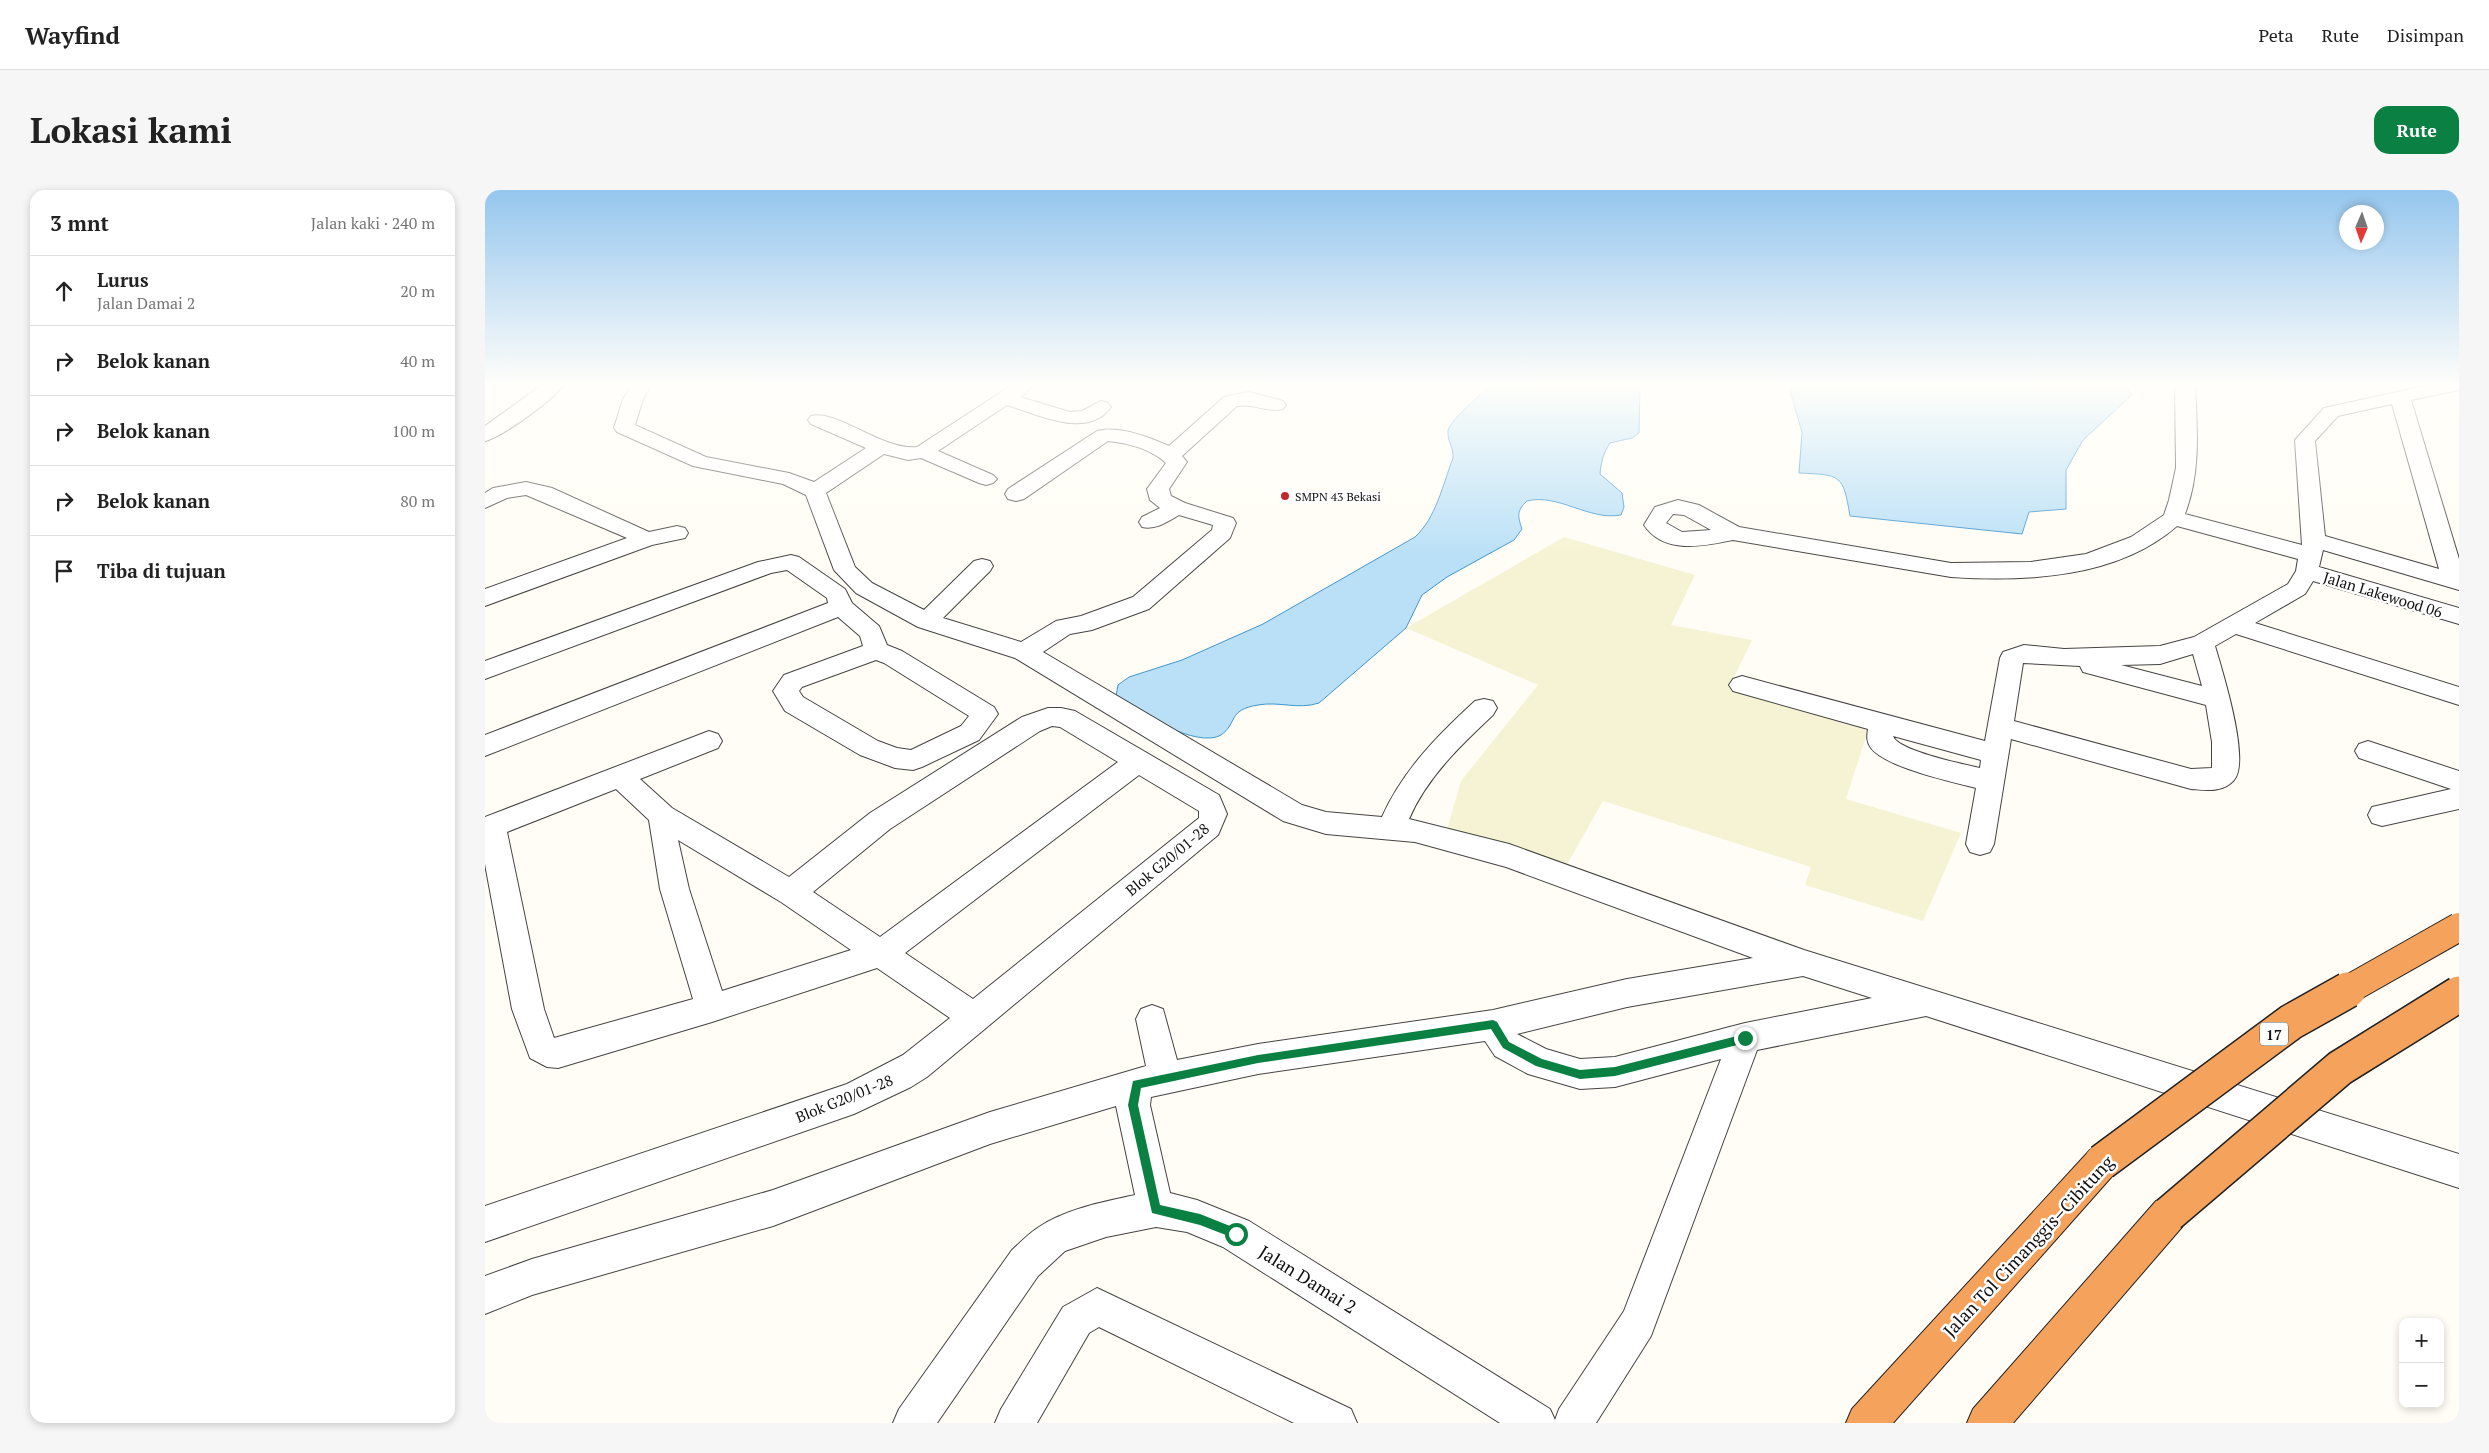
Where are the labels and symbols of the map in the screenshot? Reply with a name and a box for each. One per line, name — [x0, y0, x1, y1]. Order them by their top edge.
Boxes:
north arrow — [2339, 205, 2384, 250]
place label: SMPN 43 Bekasi — [1295, 489, 1381, 504]
marker: SMPN 43 Bekasi — [1279, 490, 1291, 502]
street label: Jalan Lakewood 06 — [2321, 566, 2445, 622]
street label: Blok G20/01-28 — [1121, 818, 1213, 900]
road number: 17 — [2260, 1022, 2288, 1046]
route end — [1734, 1027, 1757, 1050]
street label: Blok G20/01-28 — [792, 1069, 896, 1127]
street label: Jalan Tol Cimanggis–Cibitung — [1937, 1150, 2119, 1342]
route start — [1225, 1223, 1248, 1246]
street label: Jalan Damai 2 — [1255, 1240, 1361, 1318]

